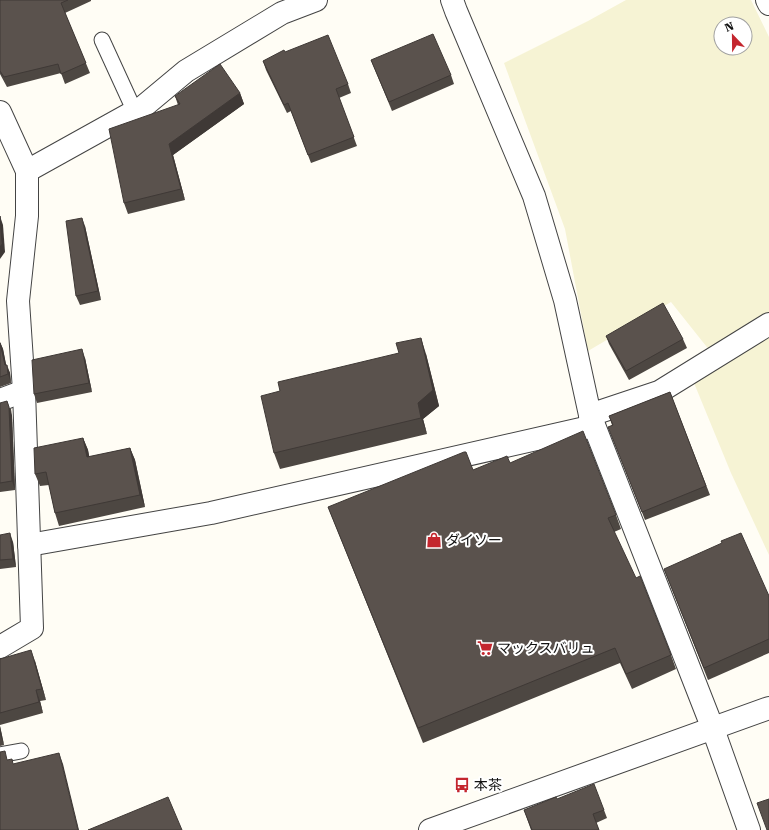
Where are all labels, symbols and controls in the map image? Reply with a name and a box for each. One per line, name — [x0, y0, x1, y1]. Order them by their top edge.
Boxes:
north arrow — [713, 16, 753, 56]
text: N — [723, 19, 736, 35]
shop icon: ダイソー — [425, 531, 443, 549]
place label: ダイソー — [446, 532, 502, 548]
supermarket icon: マックスバリュ — [476, 639, 494, 657]
place label: マックスバリュ — [497, 640, 595, 656]
bus stop icon: 本茶 — [453, 776, 471, 794]
place label: 本茶 — [474, 777, 502, 793]

